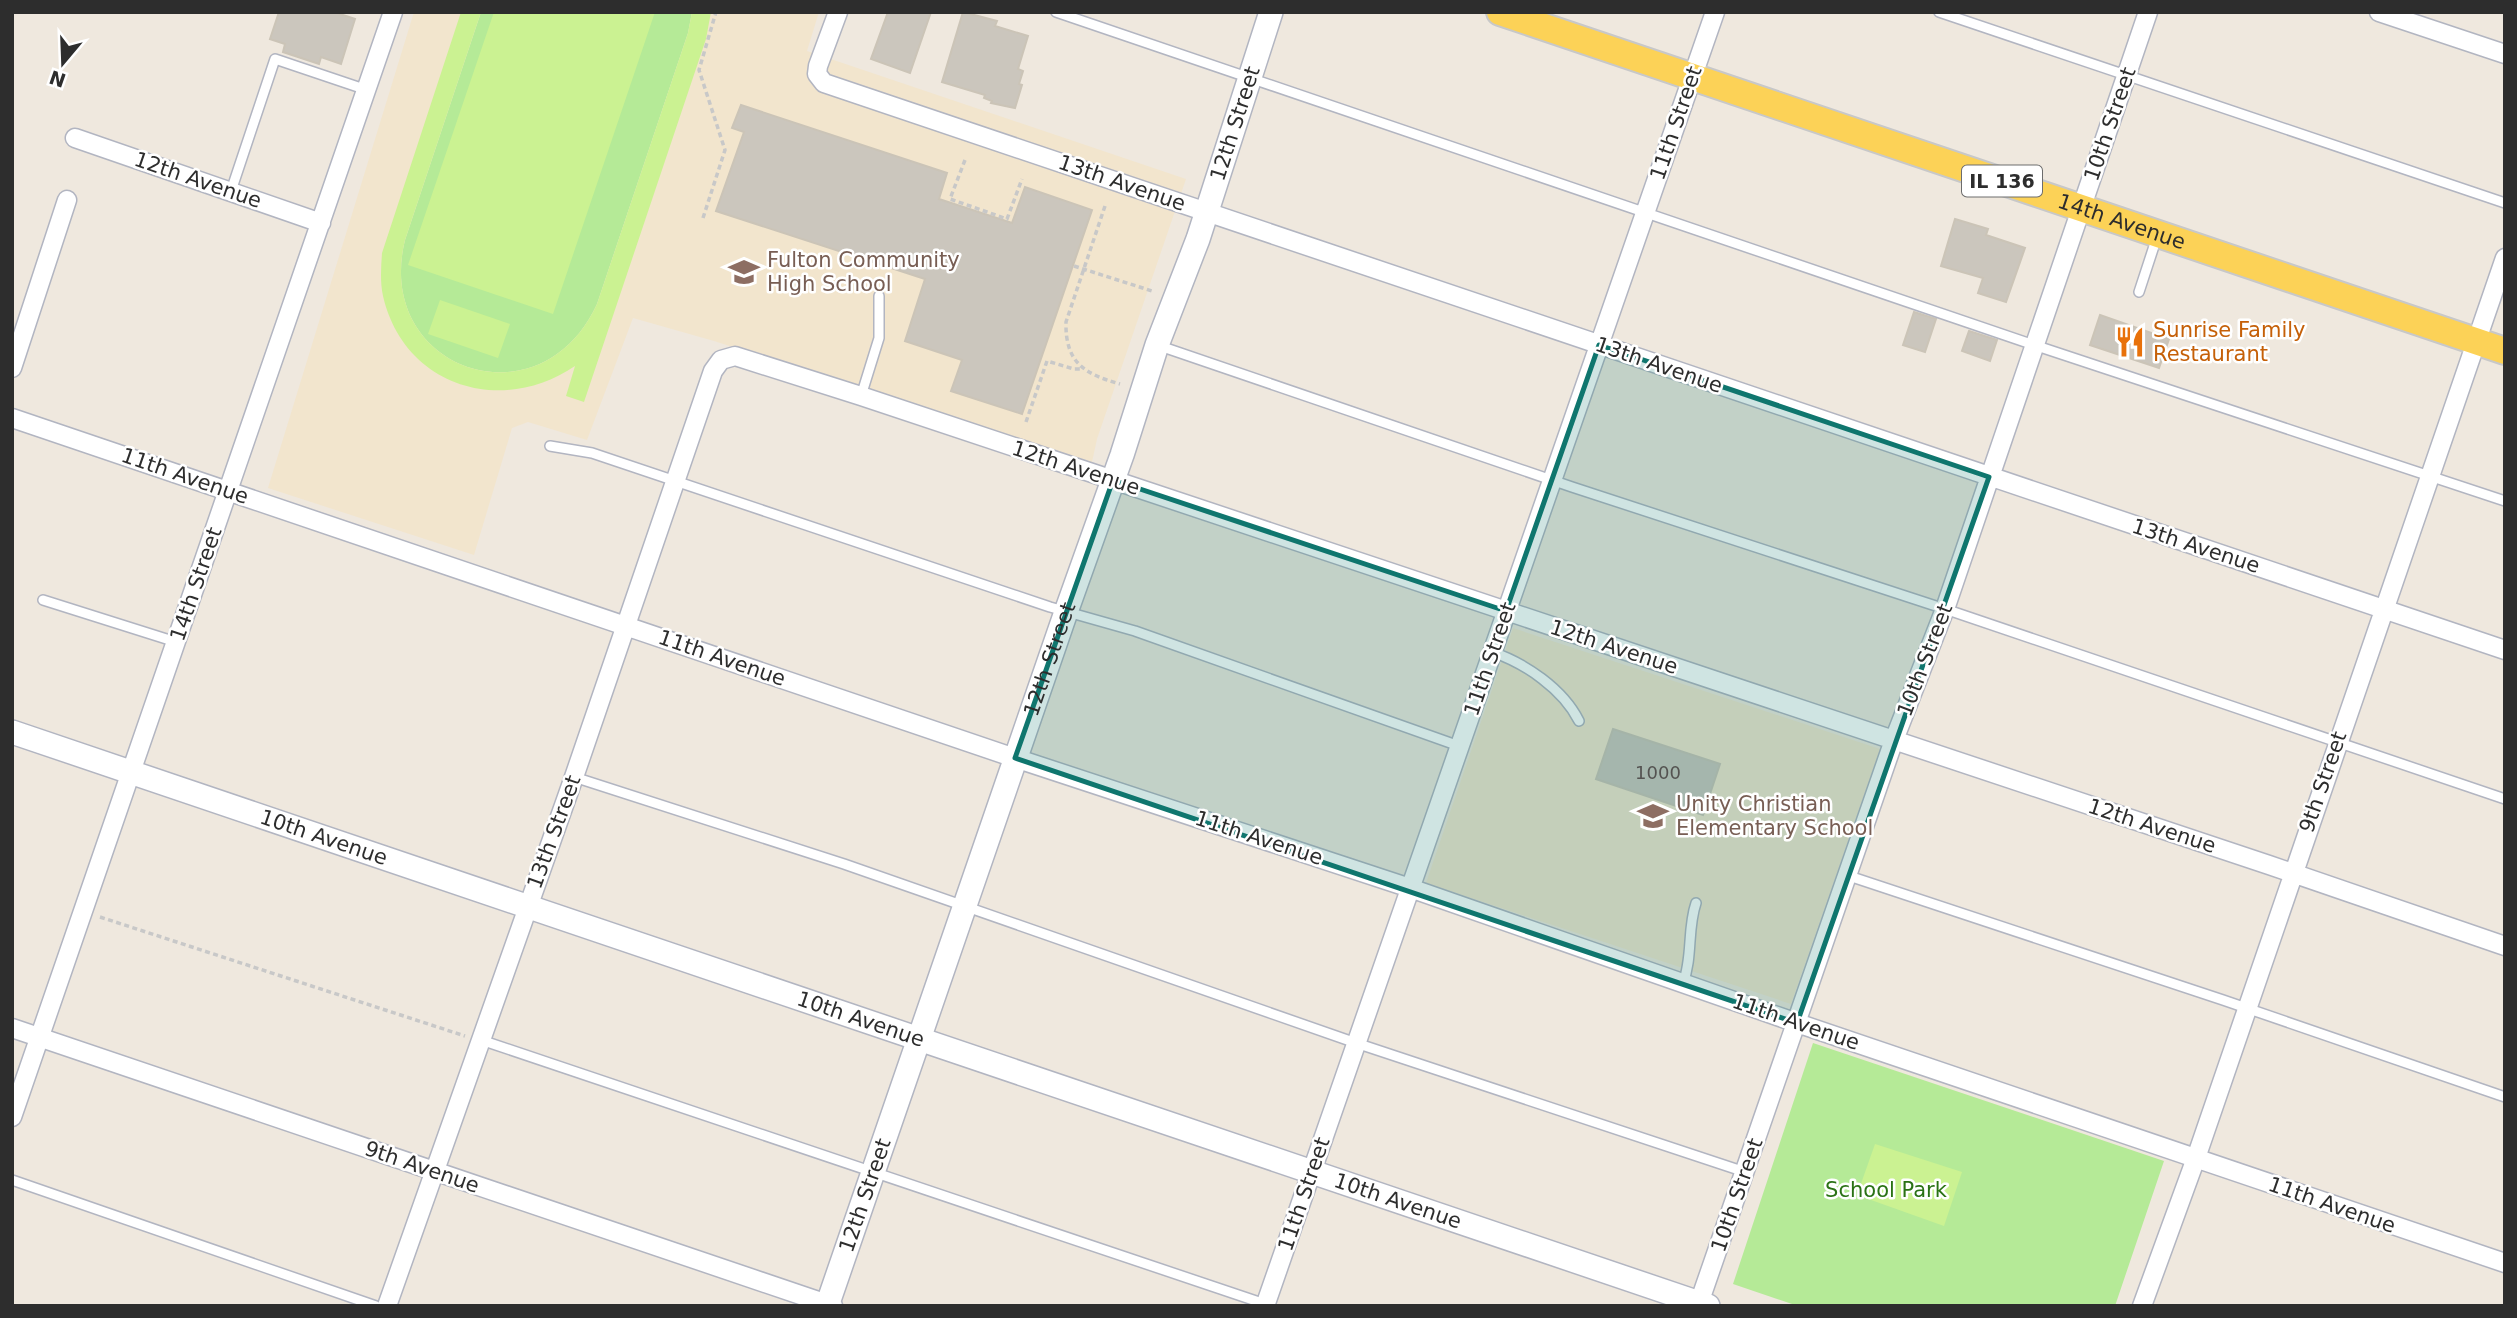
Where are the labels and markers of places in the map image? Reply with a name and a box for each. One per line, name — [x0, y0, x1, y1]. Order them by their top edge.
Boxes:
place label: Fulton Community High School — [767, 248, 960, 296]
school or university icon: Fulton Community High School — [727, 255, 761, 289]
place label: Sunrise Family Restaurant — [2153, 318, 2306, 366]
restaurant icon: Sunrise Family Restaurant — [2113, 325, 2147, 359]
place label: Unity Christian Elementary School — [1676, 792, 1873, 840]
school or university icon: Unity Christian Elementary School — [1636, 799, 1670, 833]

